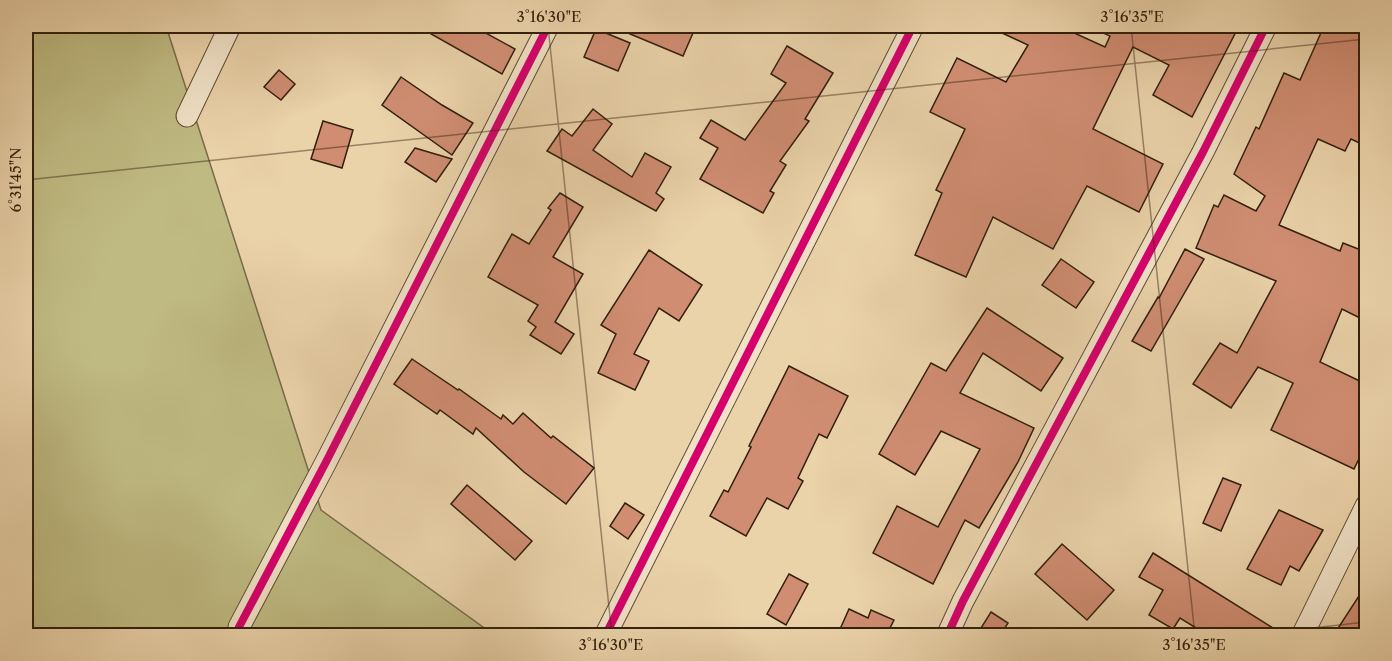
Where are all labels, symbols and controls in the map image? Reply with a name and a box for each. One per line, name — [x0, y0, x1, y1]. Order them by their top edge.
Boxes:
text: 3°16'30"E — [517, 7, 581, 26]
text: 3°16'35"E — [1100, 7, 1164, 26]
text: 6°31'45"N — [6, 147, 25, 213]
text: 3°16'30"E — [579, 635, 643, 654]
text: 3°16'35"E — [1162, 635, 1226, 654]

